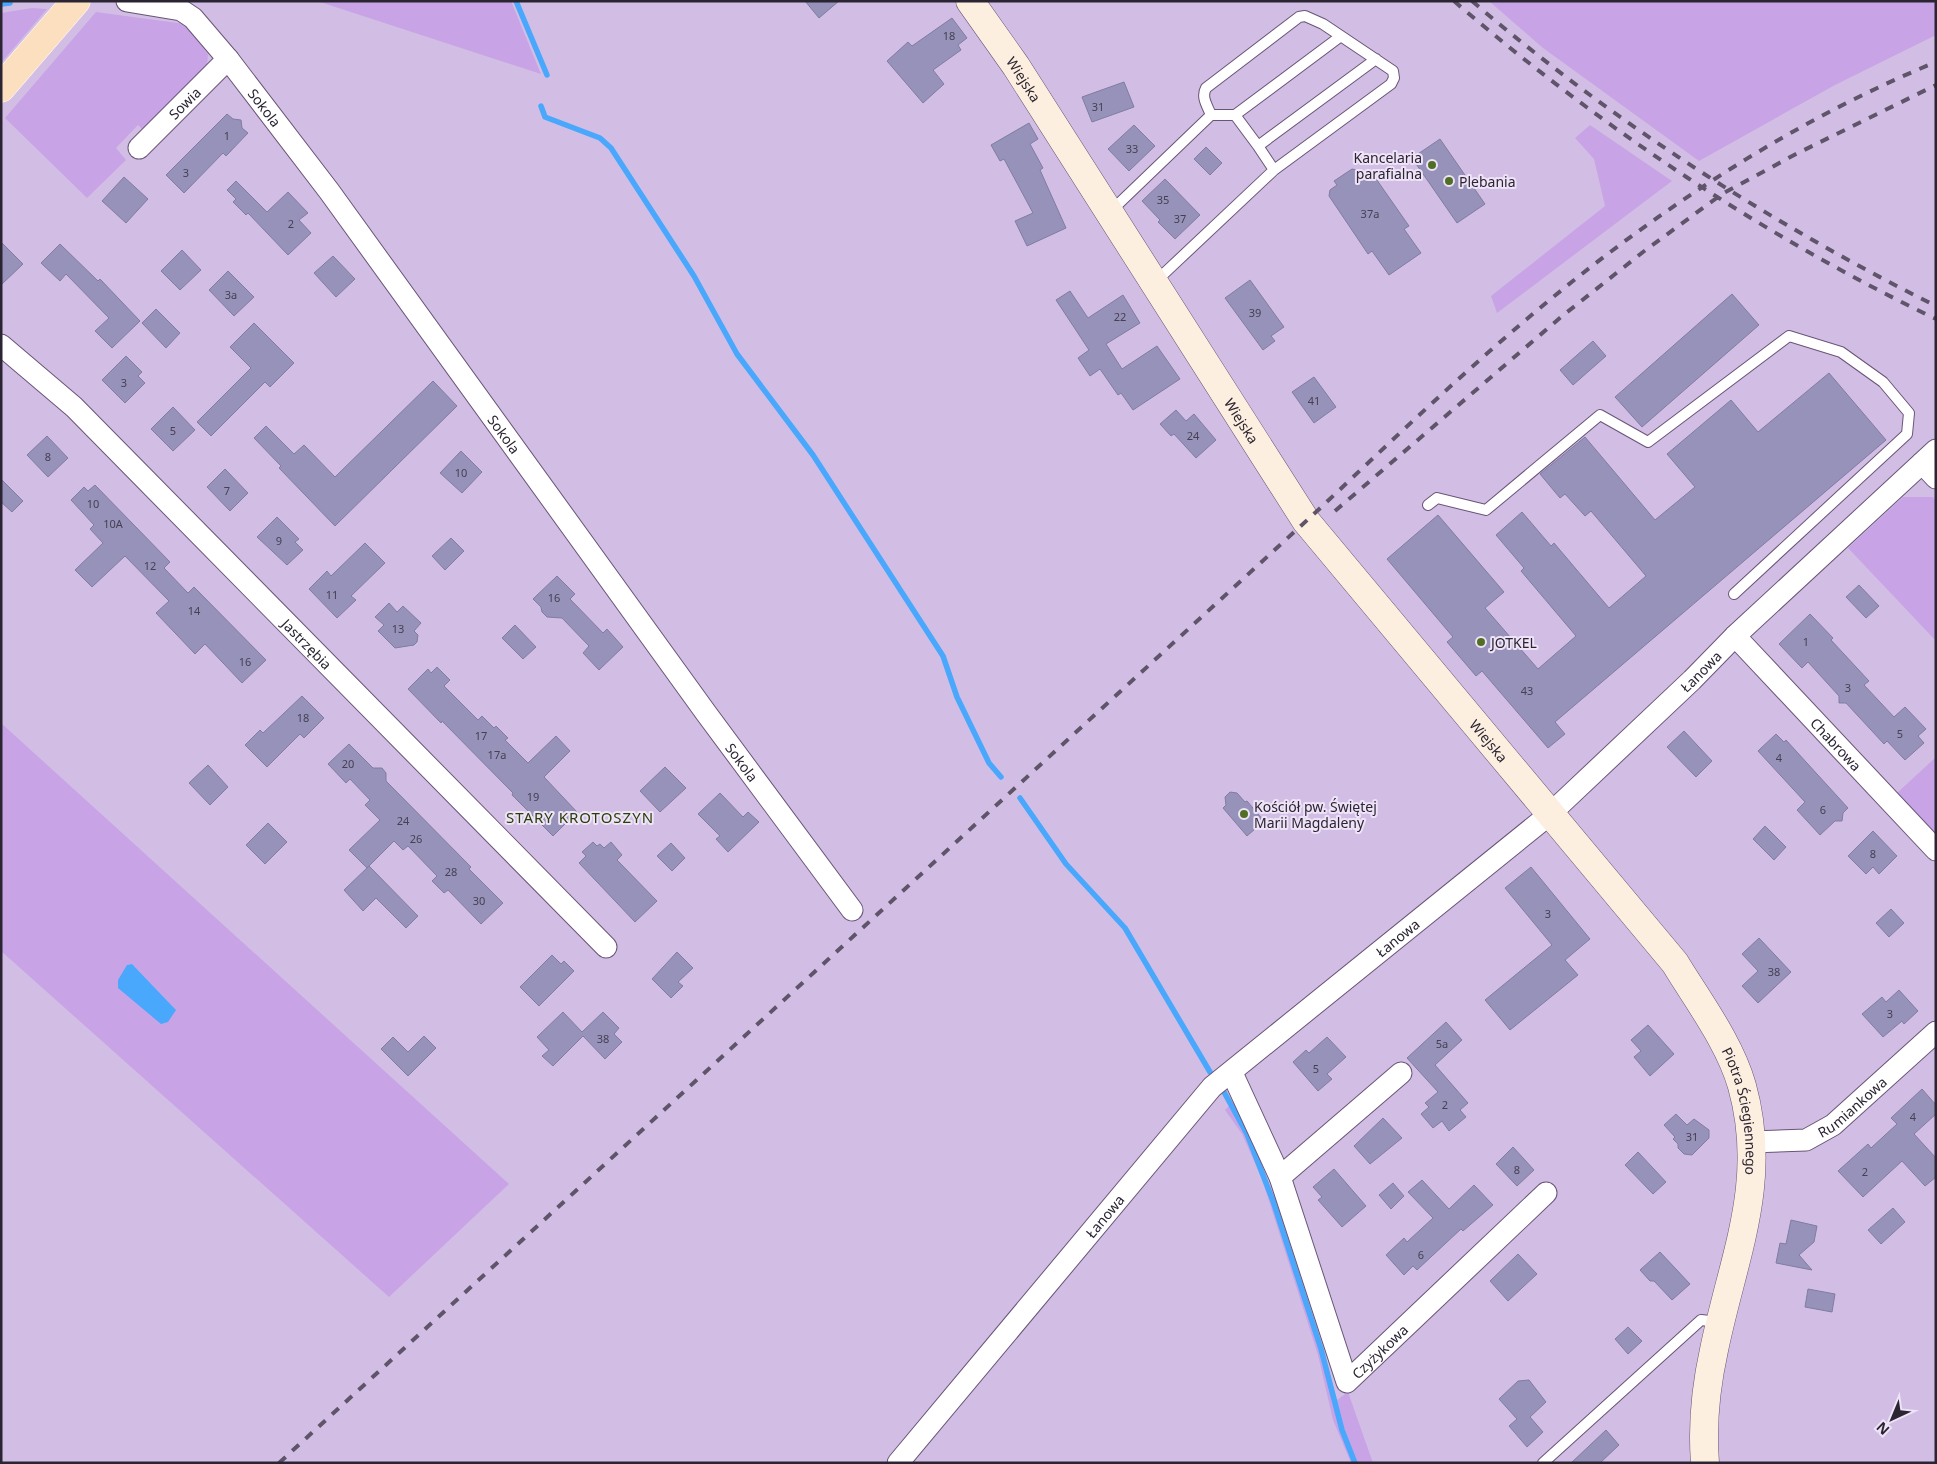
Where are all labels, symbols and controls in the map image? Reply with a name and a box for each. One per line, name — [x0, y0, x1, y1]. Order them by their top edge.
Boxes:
house number: 18 — [943, 28, 955, 43]
street label: Wiejska — [1003, 53, 1046, 105]
street label: Sowia — [164, 82, 205, 123]
street label: Sokola — [244, 84, 286, 130]
house number: 31 — [1092, 99, 1104, 114]
house number: 1 — [224, 128, 230, 143]
house number: 33 — [1126, 141, 1138, 156]
place label: Kancelaria parafialna — [1353, 148, 1422, 183]
marker: Kancelaria parafialna — [1426, 159, 1438, 171]
house number: 3 — [183, 165, 189, 180]
place label: Plebania — [1459, 172, 1516, 191]
marker: Plebania — [1443, 175, 1455, 187]
house number: 35 — [1157, 192, 1169, 207]
house number: 37a — [1361, 206, 1379, 221]
house number: 37 — [1174, 211, 1186, 226]
house number: 2 — [288, 216, 294, 231]
house number: 3a — [225, 287, 237, 302]
house number: 39 — [1249, 305, 1261, 320]
house number: 22 — [1114, 309, 1126, 324]
house number: 3 — [121, 375, 127, 390]
house number: 41 — [1308, 393, 1320, 408]
street label: Wiejska — [1220, 394, 1263, 447]
street label: Sokola — [484, 411, 525, 457]
house number: 5 — [170, 423, 176, 438]
house number: 24 — [1187, 428, 1200, 443]
house number: 8 — [45, 449, 51, 464]
house number: 10 — [455, 465, 467, 480]
house number: 7 — [224, 483, 230, 498]
house number: 10 — [87, 496, 99, 511]
house number: 10A — [103, 516, 124, 531]
house number: 9 — [276, 533, 282, 548]
house number: 12 — [144, 558, 156, 573]
house number: 11 — [326, 587, 338, 602]
house number: 16 — [548, 590, 560, 605]
house number: 14 — [188, 603, 201, 618]
street label: Jastrzębia — [277, 613, 336, 673]
house number: 13 — [392, 621, 404, 636]
place label: JOTKEL — [1489, 633, 1537, 652]
house number: 1 — [1803, 634, 1809, 649]
marker: JOTKEL — [1475, 636, 1487, 648]
street label: Łanowa — [1676, 646, 1725, 696]
house number: 16 — [239, 654, 251, 669]
house number: 3 — [1845, 680, 1851, 695]
house number: 43 — [1521, 683, 1533, 698]
house number: 18 — [297, 710, 309, 725]
street label: Chabrowa — [1807, 713, 1866, 775]
street label: Wiejska — [1466, 715, 1513, 766]
house number: 5 — [1897, 726, 1903, 741]
house number: 17 — [475, 728, 487, 743]
street label: Sokola — [722, 739, 763, 785]
house number: 17a — [488, 747, 506, 762]
house number: 4 — [1776, 750, 1783, 765]
house number: 20 — [342, 756, 354, 771]
house number: 19 — [527, 789, 539, 804]
place label: Kościół pw. Świętej Marii Magdaleny — [1254, 797, 1377, 832]
house number: 6 — [1820, 802, 1826, 817]
district label: STARY KROTOSZYN — [506, 807, 654, 827]
marker: Kościół pw. Świętej Marii Magdaleny — [1238, 808, 1250, 820]
house number: 24 — [397, 813, 410, 828]
house number: 26 — [410, 831, 422, 846]
house number: 8 — [1870, 846, 1876, 861]
house number: 28 — [445, 864, 457, 879]
house number: 30 — [473, 893, 485, 908]
house number: 3 — [1545, 906, 1551, 921]
street label: Łanowa — [1371, 914, 1423, 961]
house number: 38 — [1768, 964, 1780, 979]
house number: 3 — [1887, 1006, 1893, 1021]
house number: 38 — [597, 1031, 609, 1046]
house number: 5a — [1436, 1036, 1448, 1051]
street label: Piotra Ściegiennego — [1718, 1044, 1761, 1176]
house number: 5 — [1313, 1061, 1319, 1076]
street label: Rumiankowa — [1814, 1072, 1890, 1141]
house number: 2 — [1442, 1097, 1448, 1112]
house number: 4 — [1910, 1109, 1917, 1124]
house number: 31 — [1686, 1129, 1698, 1144]
house number: 8 — [1514, 1162, 1520, 1177]
house number: 2 — [1862, 1164, 1868, 1179]
street label: Łanowa — [1081, 1190, 1128, 1241]
house number: 6 — [1418, 1247, 1424, 1262]
street label: Czyżykowa — [1347, 1320, 1412, 1382]
north arrow — [1867, 1394, 1917, 1444]
text: N — [1872, 1418, 1893, 1440]

